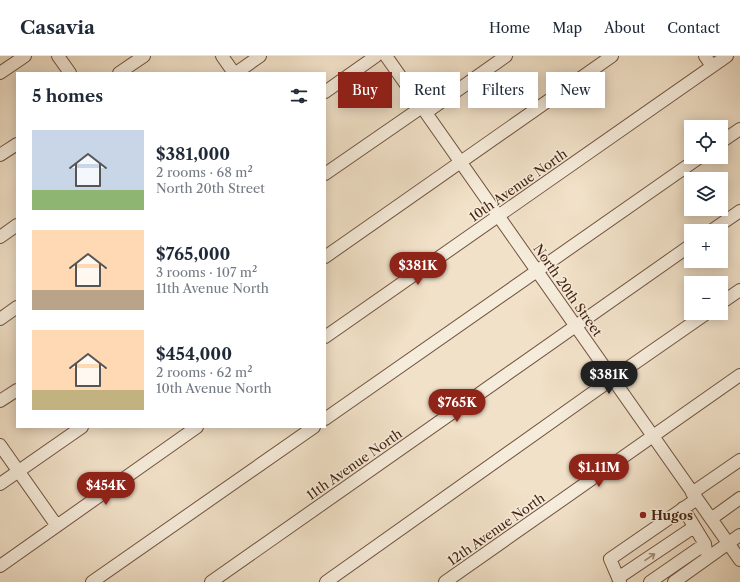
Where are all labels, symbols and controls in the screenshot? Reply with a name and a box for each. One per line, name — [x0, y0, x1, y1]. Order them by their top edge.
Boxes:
text: Casavia — [20, 16, 95, 39]
text: Home — [489, 19, 530, 37]
text: Map — [552, 19, 582, 37]
text: About — [604, 19, 645, 37]
text: Contact — [667, 19, 720, 37]
chip: Buy — [338, 72, 392, 108]
chip: Rent — [400, 72, 460, 108]
chip: Filters — [468, 72, 538, 108]
chip: New — [546, 72, 605, 108]
icon: filters — [288, 85, 310, 107]
text: 5 homes — [32, 86, 103, 106]
map controls — [684, 120, 728, 320]
button: locate — [684, 120, 728, 164]
text: $381,000 — [156, 144, 230, 164]
street label: 10th Avenue North — [466, 145, 570, 225]
icon: home — [64, 146, 112, 194]
text: 2 rooms · 68 m² — [156, 164, 253, 180]
button: layers — [684, 172, 728, 216]
text: North 20th Street — [156, 180, 265, 196]
button: + — [684, 224, 728, 268]
street label: North 20th Street — [530, 241, 606, 339]
text: $765,000 — [156, 244, 230, 264]
icon: home — [64, 246, 112, 294]
pin: $381K — [390, 252, 446, 286]
text: $381K — [399, 257, 437, 273]
text: 3 rooms · 107 m² — [156, 264, 257, 280]
button: − — [684, 276, 728, 320]
text: 11th Avenue North — [156, 280, 269, 296]
text: $454,000 — [156, 344, 232, 364]
icon: home — [64, 346, 112, 394]
pin: $381K — [581, 361, 637, 395]
text: 2 rooms · 62 m² — [156, 364, 253, 380]
text: $381K — [590, 366, 628, 382]
text: 10th Avenue North — [156, 380, 272, 396]
pin: $765K — [429, 389, 485, 423]
text: $765K — [437, 394, 477, 410]
street label: 11th Avenue North — [303, 425, 405, 503]
pin: $1.11M — [566, 454, 632, 488]
text: $1.11M — [578, 459, 620, 475]
pin: $454K — [78, 472, 134, 506]
text: $454K — [86, 477, 126, 493]
street label: 12th Avenue North — [444, 490, 548, 568]
place label: Hugos — [651, 507, 693, 523]
marker: Hugos — [638, 510, 648, 520]
one-way arrow — [644, 552, 656, 560]

